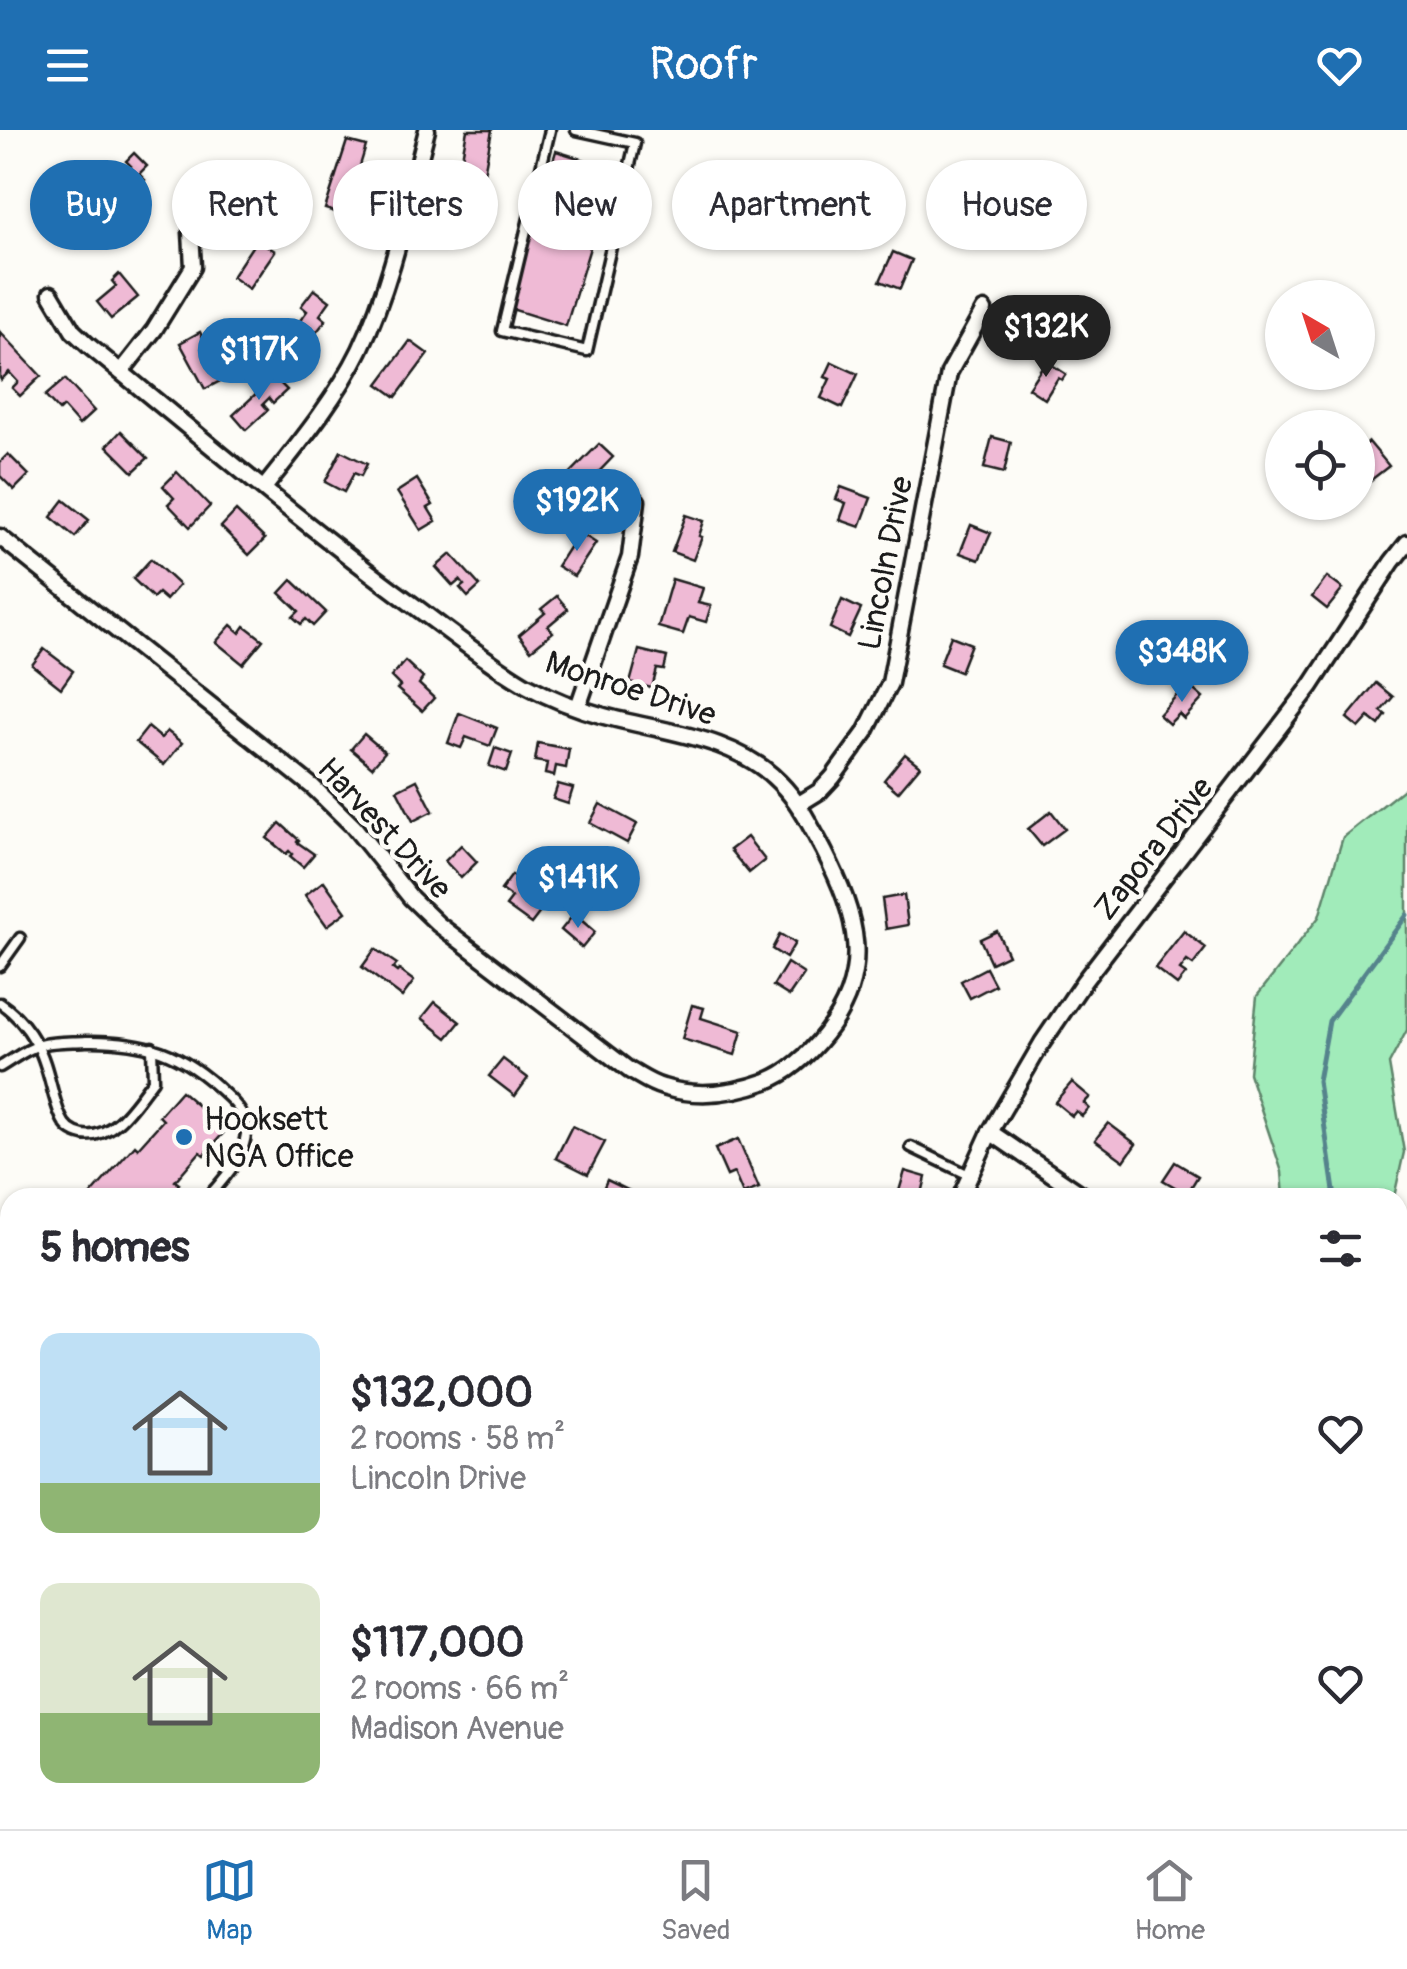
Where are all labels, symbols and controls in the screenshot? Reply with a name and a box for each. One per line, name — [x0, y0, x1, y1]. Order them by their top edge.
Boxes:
text: Roofr — [649, 37, 758, 93]
icon: menu — [40, 38, 95, 93]
icon: heart — [1312, 38, 1367, 93]
chip: Buy — [30, 160, 152, 250]
chip: Rent — [172, 160, 313, 250]
chip: Filters — [333, 160, 498, 250]
chip: New — [518, 160, 652, 250]
chip: Apartment — [672, 160, 906, 250]
chip: House — [926, 160, 1087, 250]
north arrow — [1265, 280, 1375, 390]
map controls — [1265, 280, 1375, 520]
pin: $132K — [976, 295, 1116, 380]
text: $132K — [1004, 307, 1088, 347]
pin: $117K — [189, 318, 329, 403]
text: $117K — [220, 330, 298, 370]
button: locate — [1265, 410, 1375, 520]
pin: $192K — [507, 469, 647, 554]
street label: Lincoln Drive — [850, 473, 922, 653]
text: $192K — [535, 481, 619, 521]
pin: $348K — [1112, 620, 1252, 705]
text: $348K — [1137, 632, 1227, 672]
street label: Monroe Drive — [540, 643, 721, 735]
street label: Harvest Drive — [309, 750, 460, 908]
street label: Zapora Drive — [1086, 769, 1222, 928]
pin: $141K — [508, 846, 648, 931]
text: $141K — [538, 858, 618, 898]
place label: Hooksett NGA Office — [204, 1100, 354, 1177]
marker: Hooksett NGA Office — [173, 1126, 195, 1148]
icon: filters — [1313, 1221, 1368, 1276]
text: 5 homes — [40, 1222, 190, 1274]
text: $132,000 — [350, 1367, 533, 1419]
icon: home — [120, 1373, 240, 1493]
icon: heart — [1313, 1406, 1368, 1461]
text: 2 rooms · 58 m² — [350, 1419, 565, 1459]
text: Lincoln Drive — [350, 1459, 526, 1499]
text: $117,000 — [350, 1617, 525, 1669]
icon: home — [120, 1623, 240, 1743]
icon: heart — [1313, 1656, 1368, 1711]
text: 2 rooms · 66 m² — [350, 1669, 569, 1709]
text: Madison Avenue — [350, 1709, 564, 1749]
tab: Map — [202, 1853, 257, 1948]
tab: Saved — [661, 1853, 730, 1948]
tab: Home — [1134, 1853, 1205, 1948]

